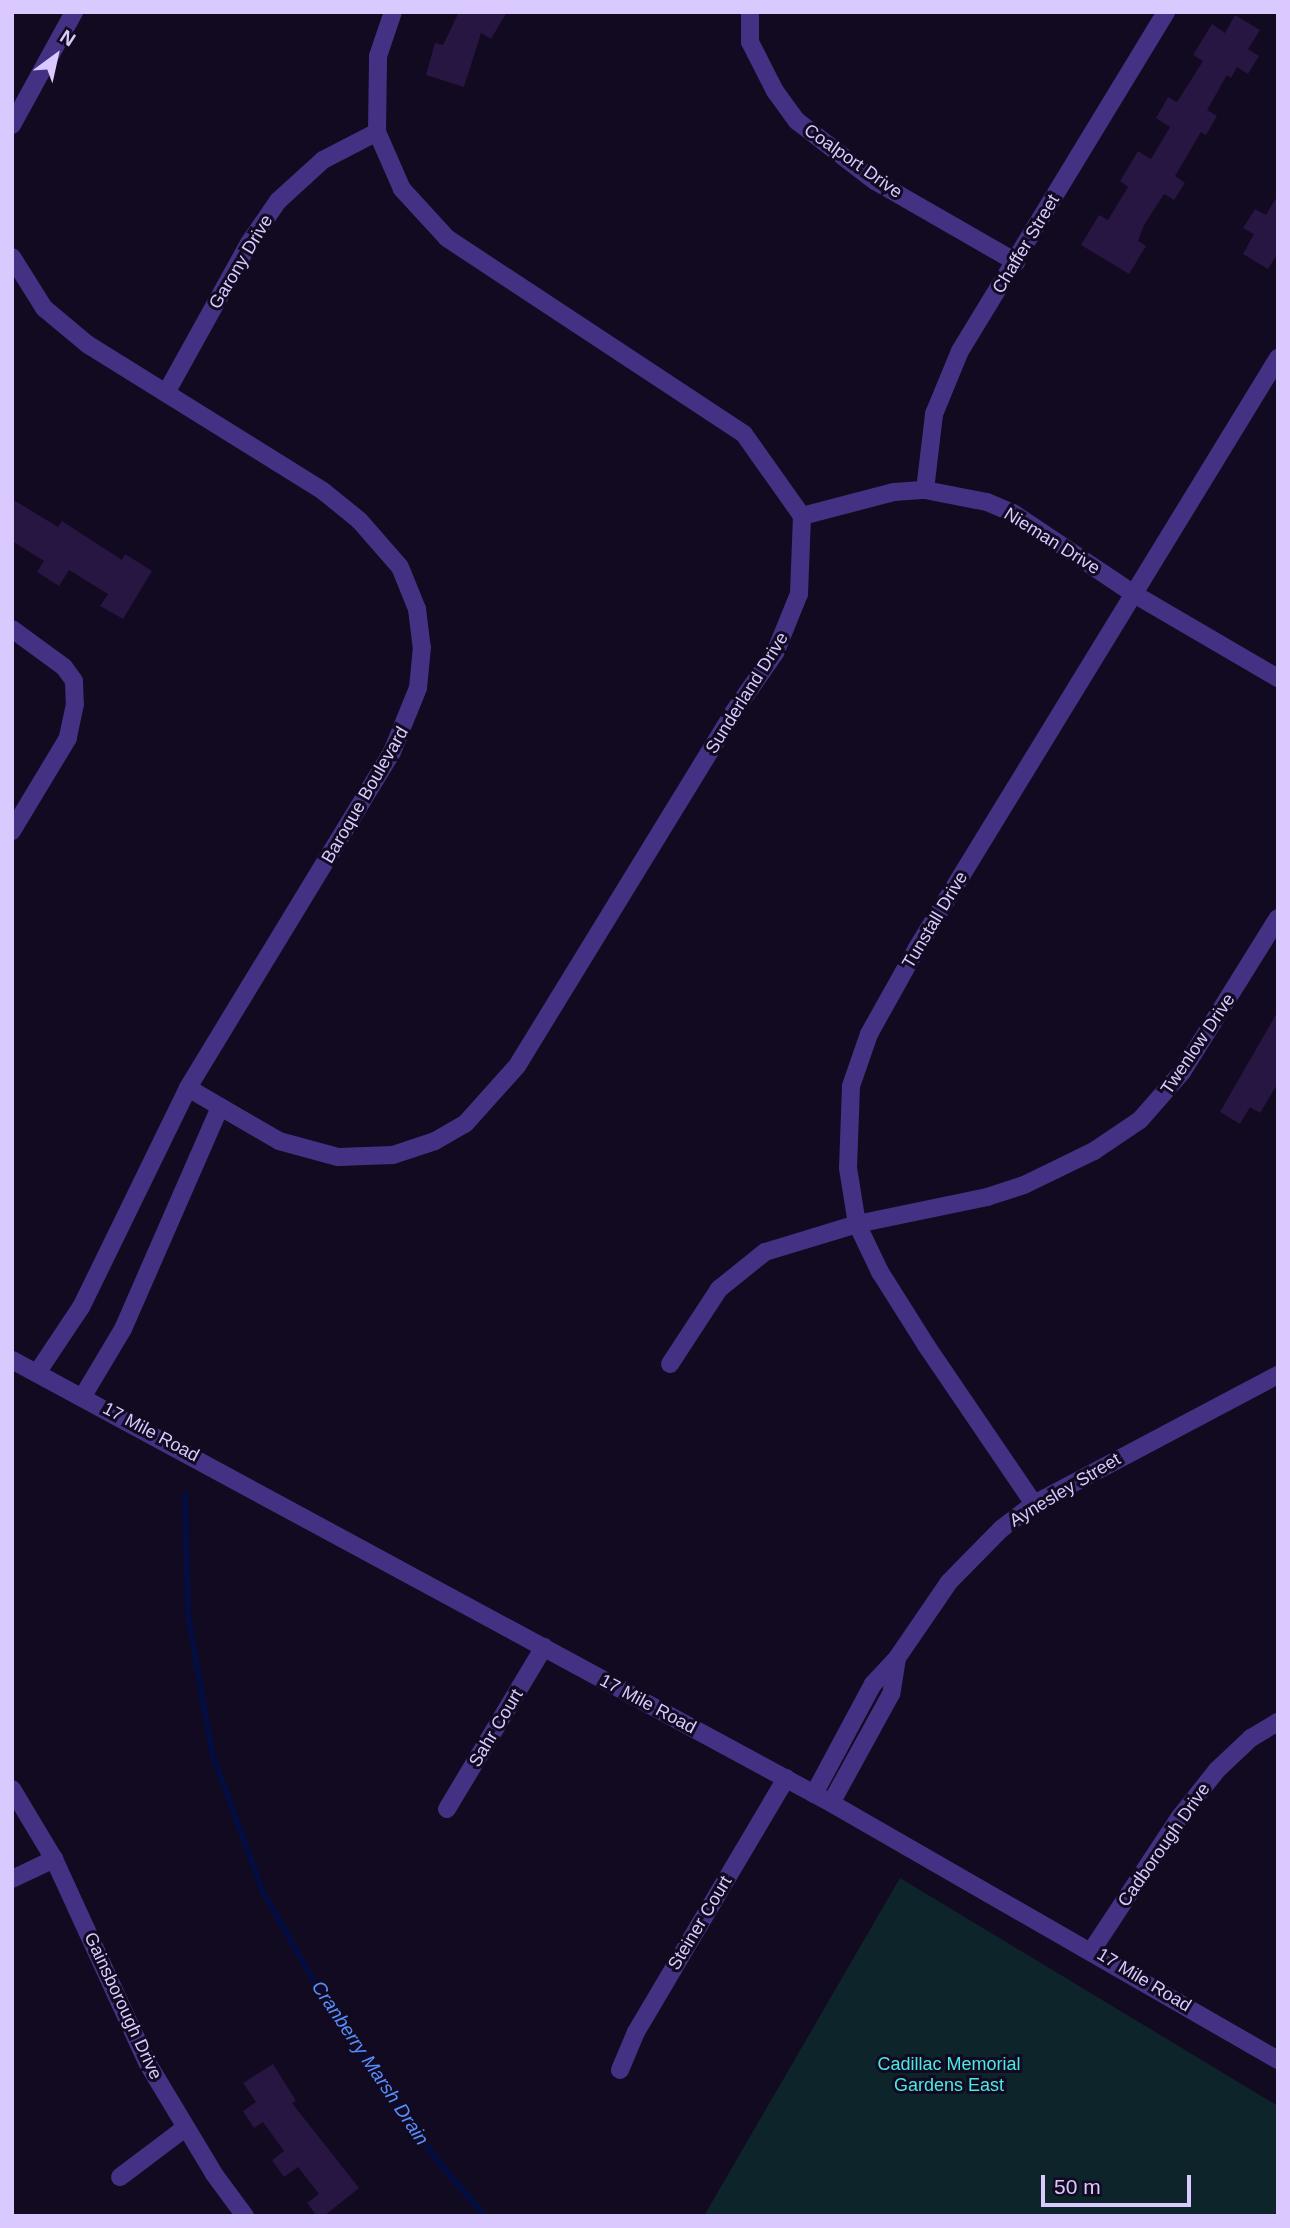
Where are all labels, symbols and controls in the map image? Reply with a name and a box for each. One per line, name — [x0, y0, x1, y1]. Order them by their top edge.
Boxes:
north arrow — [21, 21, 91, 91]
text: N — [56, 25, 79, 51]
street label: Coalport Drive — [800, 119, 906, 203]
street label: Chaffer Street — [988, 191, 1064, 297]
street label: Garony Drive — [204, 211, 278, 313]
street label: Nieman Drive — [1000, 503, 1104, 579]
street label: Sunderland Drive — [701, 628, 793, 758]
street label: Baroque Boulevard — [317, 723, 413, 867]
street label: Tunstall Drive — [898, 868, 972, 972]
street label: Twenlow Drive — [1156, 989, 1240, 1099]
street label: 17 Mile Road — [99, 1398, 203, 1466]
street label: Aynesley Street — [1006, 1448, 1124, 1532]
street label: 17 Mile Road — [596, 1670, 700, 1738]
street label: Sahr Court — [464, 1685, 528, 1771]
street label: Cadborough Drive — [1113, 1779, 1215, 1911]
street label: Steiner Court — [663, 1872, 737, 1974]
street label: Gainsborough Drive — [79, 1929, 167, 2083]
street label: 17 Mile Road — [1093, 1943, 1195, 2017]
water label: Cranberry Marsh Drain — [307, 1977, 433, 2149]
park label: Cadillac Memorial Gardens East — [877, 2054, 1021, 2096]
scale bar — [1045, 2162, 1196, 2206]
text: 50 m — [1054, 2175, 1101, 2198]

